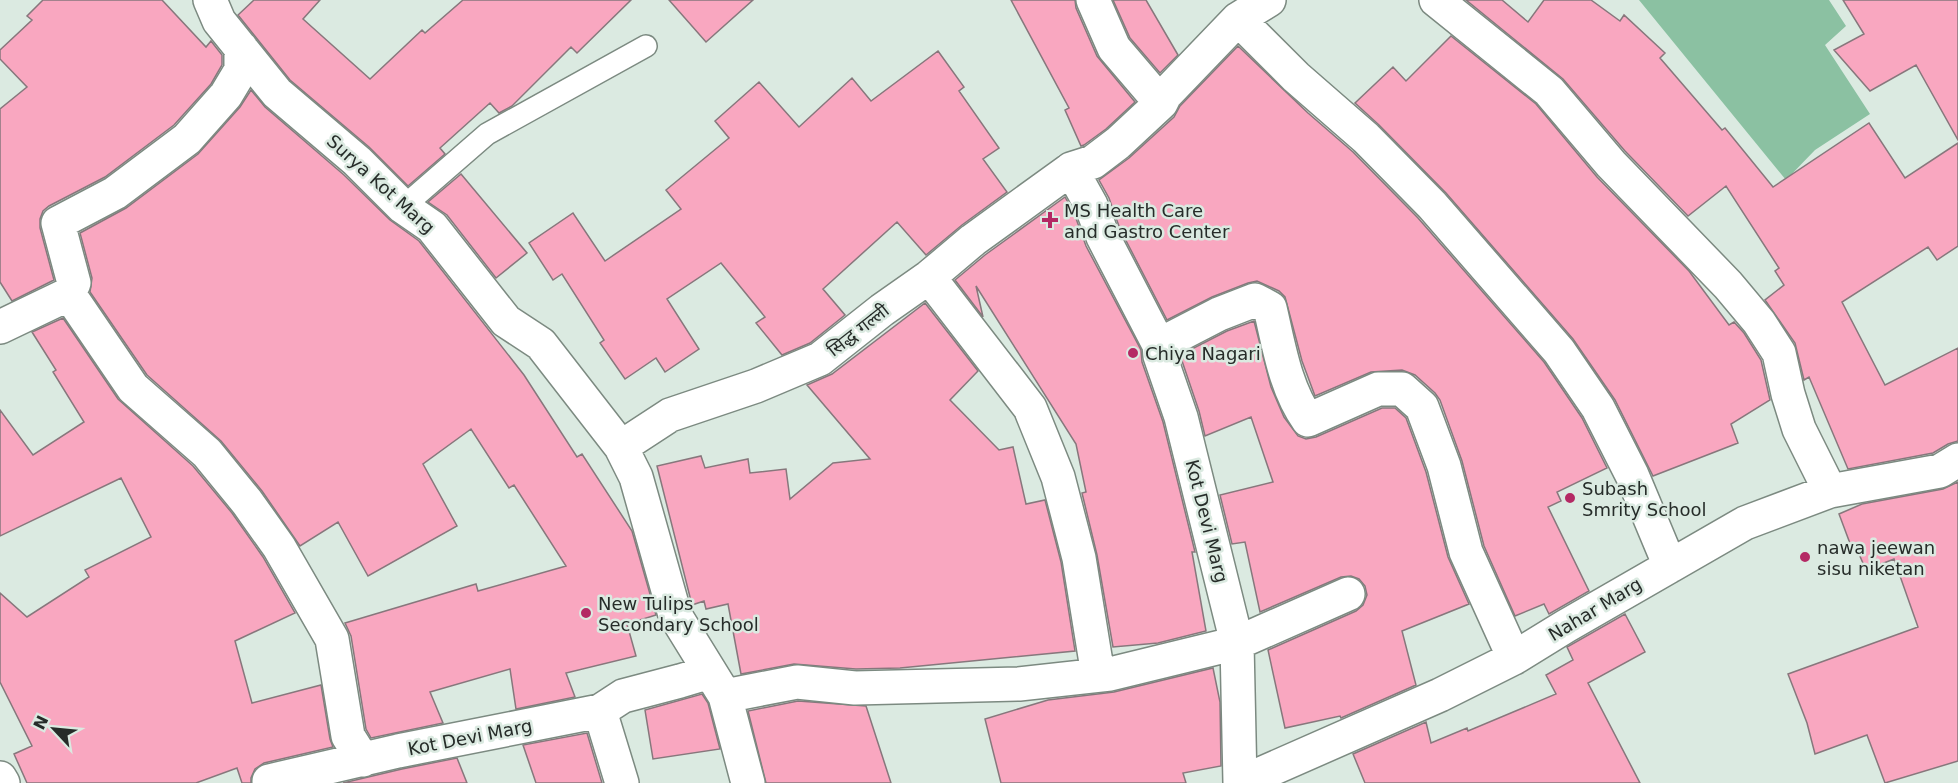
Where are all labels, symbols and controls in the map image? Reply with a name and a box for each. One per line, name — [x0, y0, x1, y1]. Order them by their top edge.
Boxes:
street label: Surya Kot Marg — [323, 130, 439, 238]
place label: MS Health Care and Gastro Center — [1064, 200, 1230, 242]
marker: MS Health Care and Gastro Center — [1041, 211, 1059, 229]
street label: सिद्ध गल्ली — [823, 299, 893, 360]
place label: Chiya Nagari — [1145, 343, 1261, 364]
marker: Chiya Nagari — [1126, 346, 1140, 360]
street label: Kot Devi Marg — [1182, 457, 1232, 585]
place label: Subash Smrity School — [1582, 478, 1707, 520]
marker: Subash Smrity School — [1563, 491, 1577, 505]
place label: nawa jeewan sisu niketan — [1817, 537, 1935, 579]
marker: nawa jeewan sisu niketan — [1798, 550, 1812, 564]
street label: Nahar Marg — [1545, 573, 1645, 645]
place label: New Tulips Secondary School — [598, 593, 759, 635]
marker: New Tulips Secondary School — [579, 606, 593, 620]
north arrow — [24, 699, 84, 759]
text: N — [29, 712, 52, 733]
street label: Kot Devi Marg — [406, 715, 534, 759]

